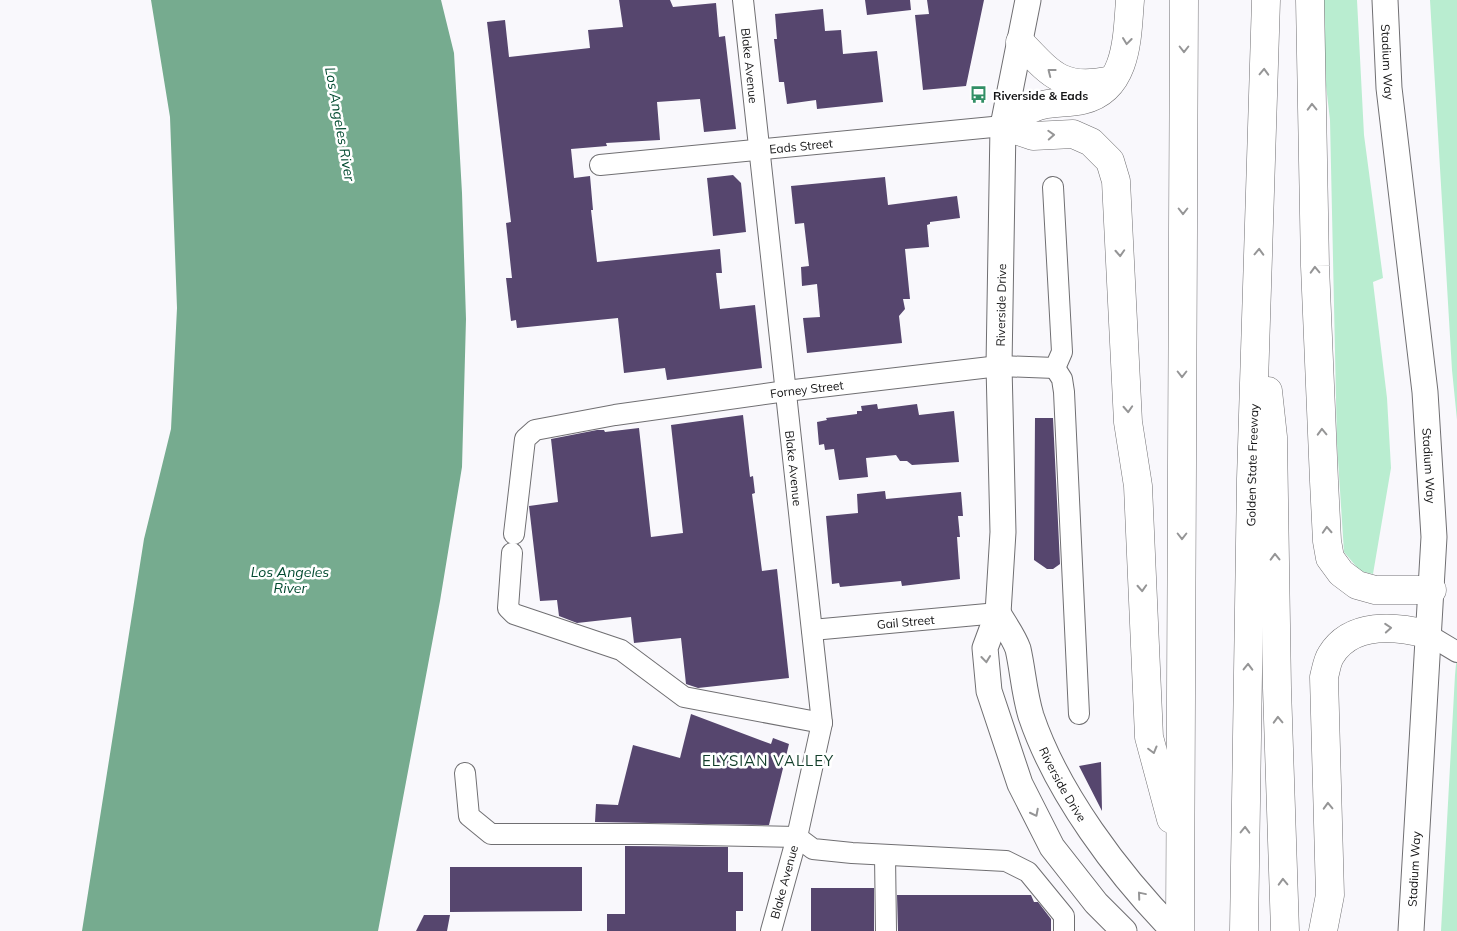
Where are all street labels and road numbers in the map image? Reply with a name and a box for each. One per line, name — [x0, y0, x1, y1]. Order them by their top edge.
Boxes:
street label: Stadium Way — [1379, 24, 1398, 101]
street label: Blake Avenue — [739, 27, 762, 104]
street label: Eads Street — [769, 135, 833, 156]
street label: Riverside Drive — [993, 263, 1009, 347]
street label: Forney Street — [769, 377, 844, 401]
street label: Golden State Freeway — [1243, 403, 1261, 527]
street label: Stadium Way — [1420, 427, 1439, 505]
street label: Blake Avenue — [783, 430, 806, 507]
street label: Gail Street — [876, 611, 935, 632]
street label: Riverside Drive — [1037, 744, 1090, 824]
street label: Stadium Way — [1405, 830, 1424, 907]
street label: Blake Avenue — [767, 843, 801, 921]

